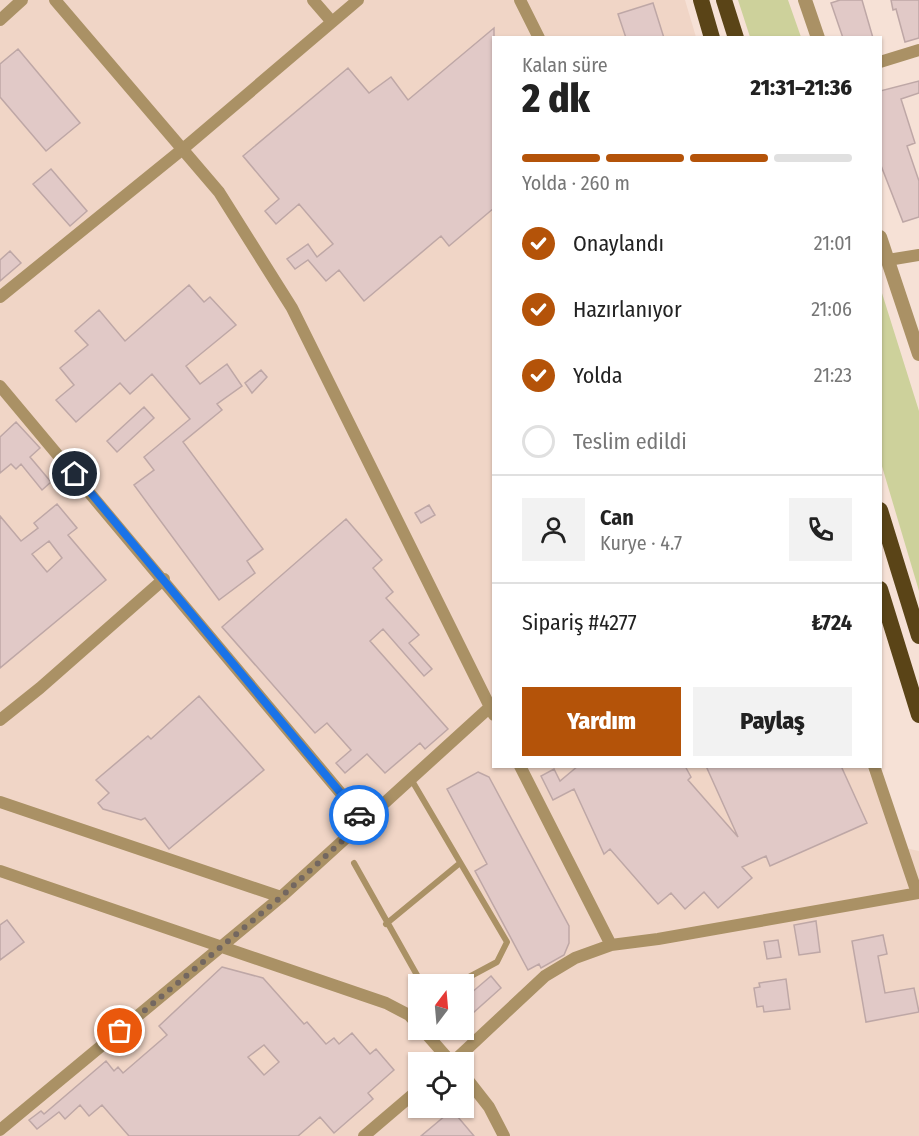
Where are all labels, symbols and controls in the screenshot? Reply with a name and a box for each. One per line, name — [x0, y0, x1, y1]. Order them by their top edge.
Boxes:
text: Kalan süre — [522, 53, 608, 77]
text: 21:31–21:36 — [751, 74, 852, 101]
text: 2 dk — [522, 76, 590, 122]
text: Yolda · 260 m — [522, 171, 630, 195]
icon: check — [522, 227, 555, 260]
text: Onaylandı — [573, 230, 664, 257]
text: 21:01 — [814, 231, 852, 255]
icon: check — [522, 293, 555, 326]
text: Hazırlanıyor — [573, 296, 682, 323]
text: 21:06 — [811, 297, 852, 321]
icon: check — [522, 359, 555, 392]
text: Yolda — [573, 362, 623, 389]
text: 21:23 — [814, 363, 852, 387]
text: Teslim edildi — [573, 428, 687, 455]
pin — [49, 448, 100, 499]
icon: home — [58, 457, 91, 490]
button: person — [522, 498, 585, 561]
button: phone — [789, 498, 852, 561]
text: Can — [600, 504, 634, 531]
text: Kurye · 4.7 — [600, 531, 682, 555]
text: Sipariş #4277 — [522, 609, 637, 636]
text: ₺724 — [811, 609, 852, 636]
button: Yardım — [522, 687, 681, 756]
button: Paylaş — [693, 687, 852, 756]
courier — [329, 785, 389, 845]
icon: car — [343, 799, 376, 832]
north arrow — [408, 974, 474, 1040]
map controls — [408, 974, 474, 1118]
pin — [94, 1005, 145, 1056]
icon: bag — [103, 1014, 136, 1047]
button: locate — [408, 1052, 474, 1118]

